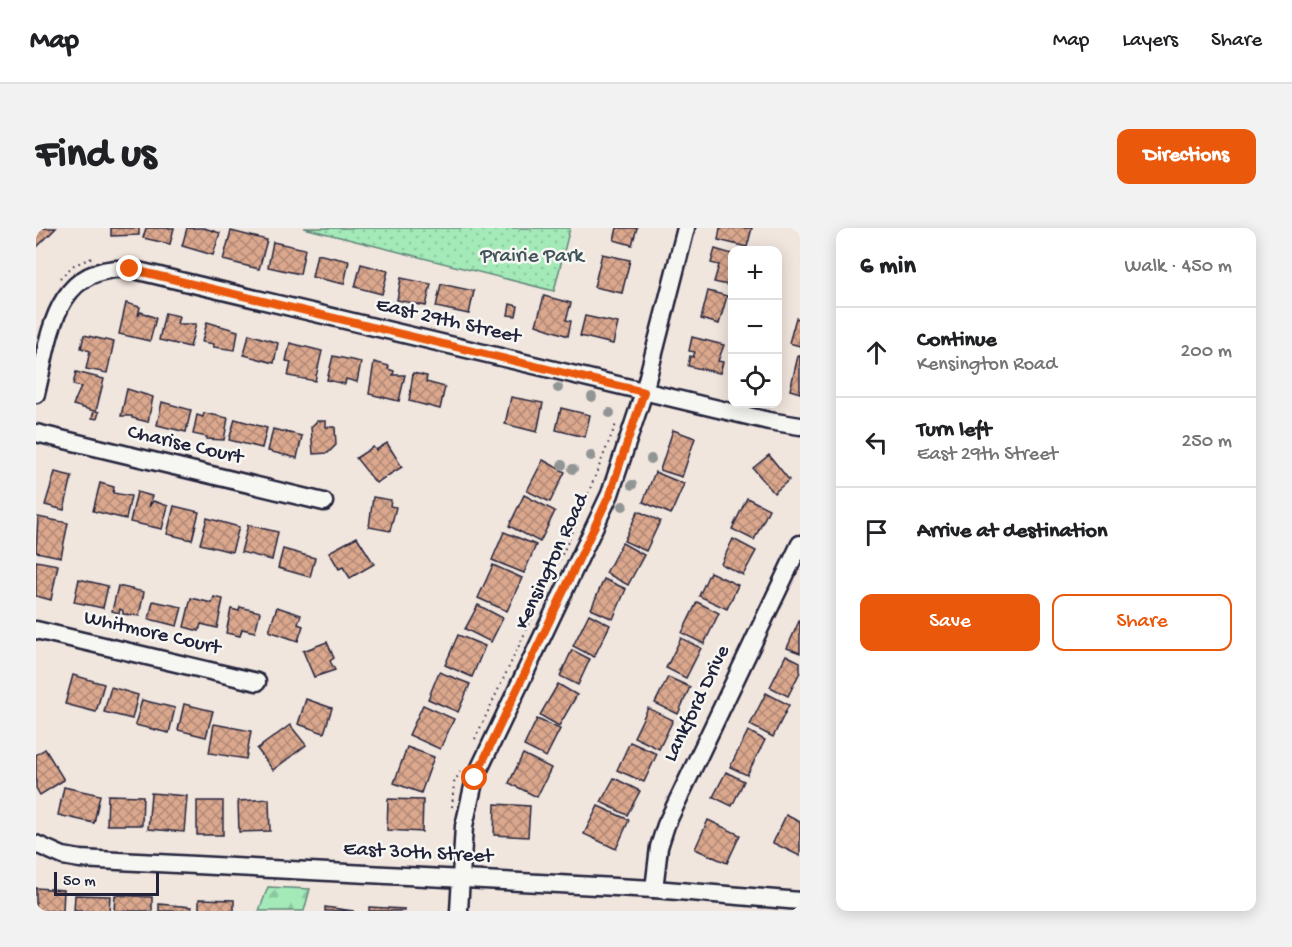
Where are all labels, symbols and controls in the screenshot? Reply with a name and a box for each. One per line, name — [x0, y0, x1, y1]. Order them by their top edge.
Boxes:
text: Map — [30, 25, 79, 58]
text: Map — [1053, 29, 1089, 54]
text: Layers — [1122, 29, 1178, 54]
text: Share — [1211, 29, 1262, 54]
button: Directions — [1117, 129, 1256, 184]
text: Find us — [36, 132, 156, 181]
park label: Prairie Park — [479, 245, 586, 270]
map controls — [728, 246, 782, 408]
button: + — [728, 246, 782, 300]
text: 6 min — [860, 252, 916, 283]
route end — [116, 255, 142, 281]
text: Walk · 450 m — [1125, 256, 1232, 279]
street label: East 29th Street — [373, 293, 525, 351]
button: − — [728, 300, 782, 354]
text: Continue — [917, 328, 997, 354]
icon: ahead — [860, 336, 893, 369]
text: 200 m — [1181, 341, 1232, 364]
button: locate — [728, 354, 782, 408]
text: Kensington Road — [917, 354, 1057, 377]
text: Turn left — [917, 418, 991, 444]
street label: Charise Court — [125, 421, 248, 472]
icon: left — [860, 426, 893, 459]
text: 250 m — [1181, 431, 1232, 454]
text: East 29th Street — [917, 444, 1058, 467]
street label: Kensington Road — [511, 489, 596, 634]
icon: arrive — [860, 516, 893, 549]
text: Arrive at destination — [917, 519, 1107, 545]
button: Save — [860, 594, 1040, 651]
button: Share — [1052, 594, 1232, 651]
street label: Whitmore Court — [81, 606, 225, 662]
street label: Lankford Drive — [659, 641, 737, 766]
route start — [461, 764, 487, 790]
street label: East 30th Street — [343, 838, 496, 871]
scale bar — [54, 869, 159, 896]
text: 50 m — [63, 873, 96, 892]

